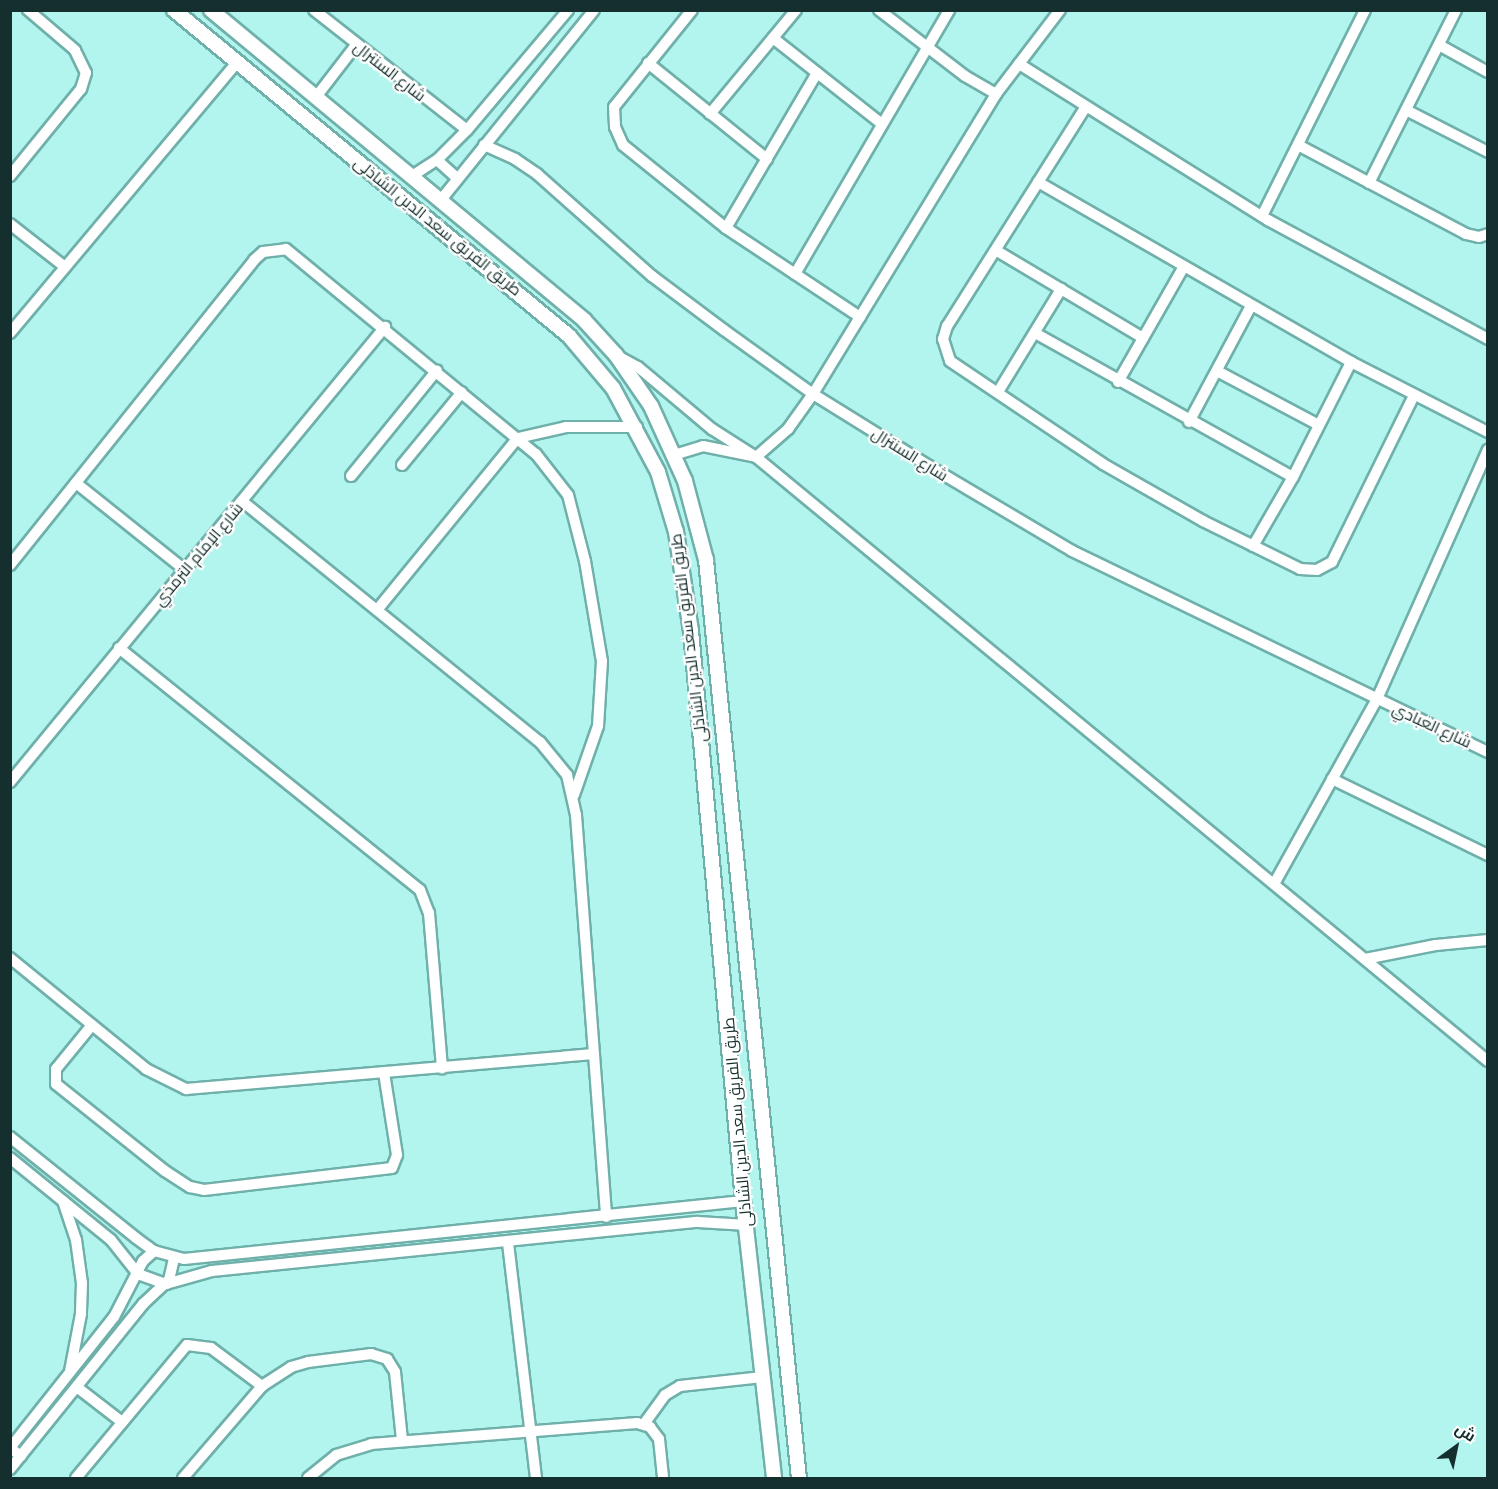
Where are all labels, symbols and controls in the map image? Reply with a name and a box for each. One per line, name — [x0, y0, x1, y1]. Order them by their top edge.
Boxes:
street label: شارع السنترال — [350, 37, 430, 105]
street label: طريق الفريق سعد الدين الشاذلى — [350, 152, 526, 300]
street label: شارع السنترال — [868, 423, 952, 485]
street label: شارع الإمام الترمذي — [149, 498, 247, 610]
street label: طريق الفريق سعد الدين الشاذلى — [666, 533, 710, 743]
street label: شارع العبادي — [1389, 698, 1475, 752]
street label: طريق الفريق سعد الدين الشاذلى — [718, 1016, 756, 1228]
text: ش — [1449, 1414, 1483, 1450]
north arrow — [1426, 1417, 1486, 1477]

